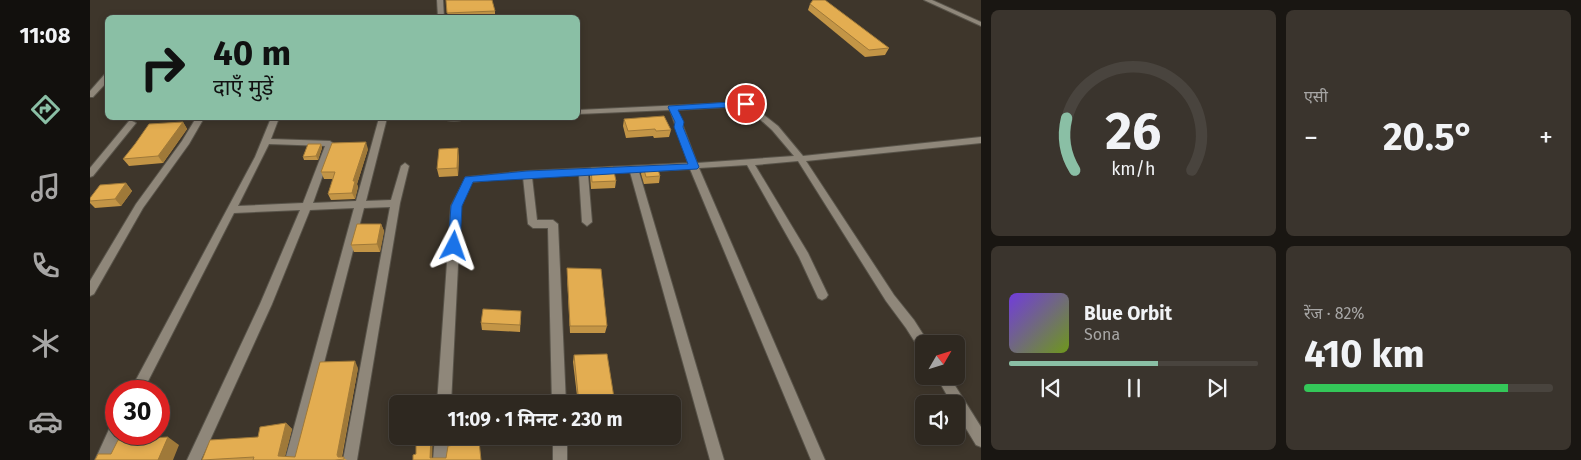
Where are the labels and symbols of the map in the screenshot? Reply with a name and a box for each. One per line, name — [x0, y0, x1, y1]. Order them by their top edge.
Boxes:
pin — [725, 83, 767, 125]
position arrow — [427, 219, 479, 271]
north arrow — [915, 335, 965, 385]
speed limit sign: 30 — [105, 380, 170, 445]

